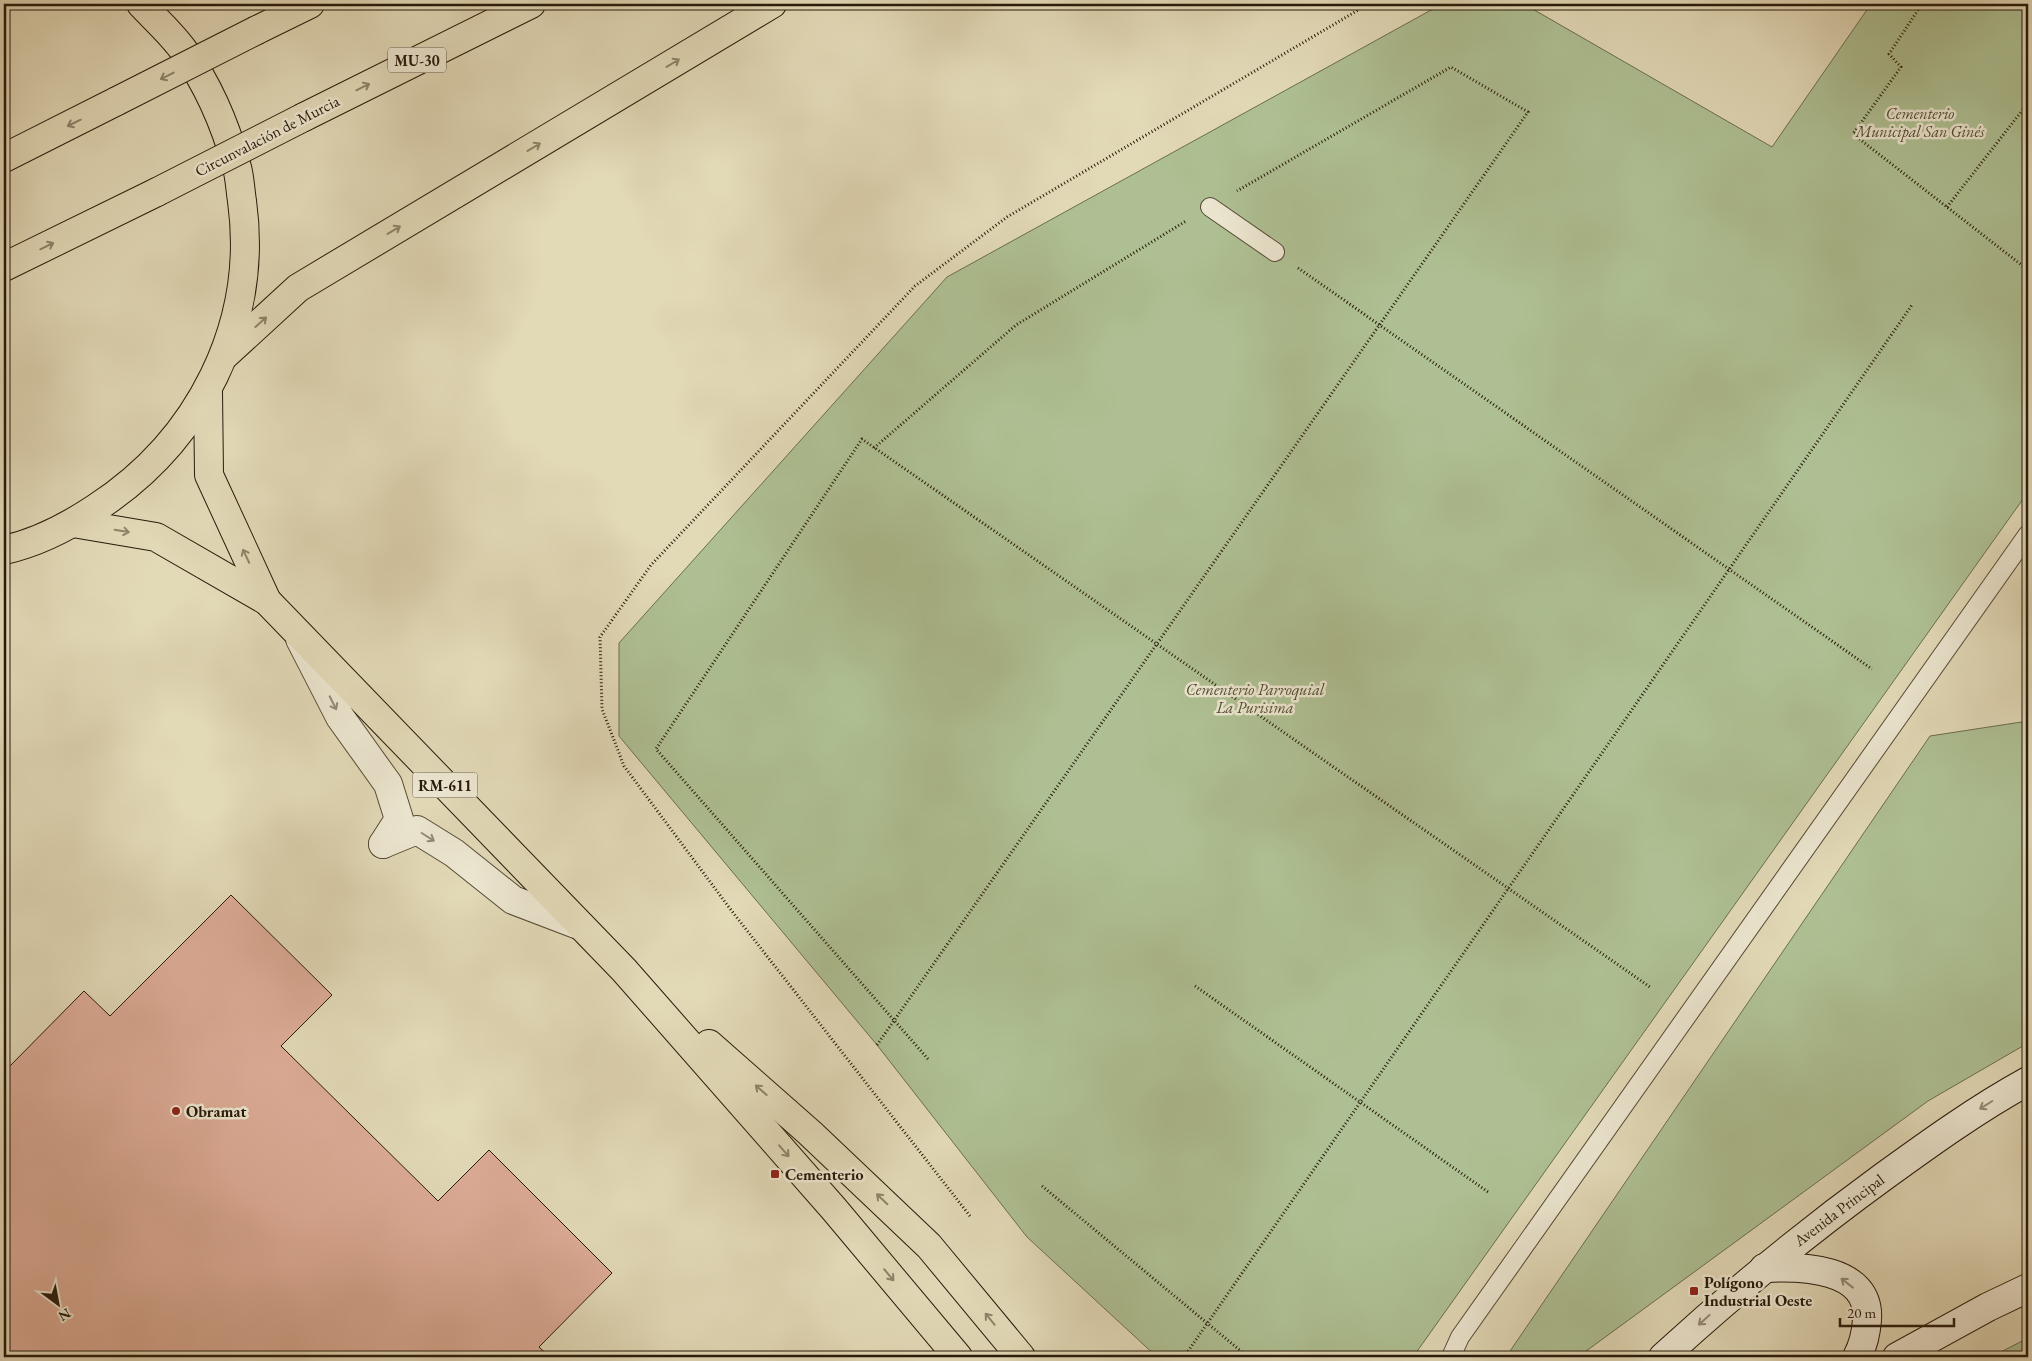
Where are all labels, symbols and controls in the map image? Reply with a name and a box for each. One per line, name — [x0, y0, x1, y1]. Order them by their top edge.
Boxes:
road number: MU-30 — [388, 48, 446, 72]
one-way arrow — [665, 58, 679, 68]
one-way arrow — [160, 72, 175, 81]
one-way arrow — [356, 82, 371, 92]
street label: Circunvalación de Murcia — [191, 90, 343, 182]
park label: Cementerio Municipal San Ginés — [1855, 103, 1985, 142]
one-way arrow — [67, 119, 82, 128]
one-way arrow — [526, 141, 540, 151]
one-way arrow — [387, 225, 401, 235]
one-way arrow — [40, 241, 55, 251]
one-way arrow — [254, 316, 267, 328]
one-way arrow — [113, 527, 129, 537]
one-way arrow — [241, 549, 251, 564]
park label: Cementerio Parroquial La Purisima — [1186, 679, 1325, 718]
one-way arrow — [329, 695, 338, 710]
road number: RM-611 — [412, 772, 478, 798]
one-way arrow — [420, 832, 434, 842]
one-way arrow — [755, 1085, 768, 1096]
one-way arrow — [1979, 1100, 1993, 1110]
place label: Obramat — [186, 1101, 246, 1122]
marker: Obramat — [170, 1105, 182, 1117]
one-way arrow — [778, 1145, 789, 1158]
place label: Cementerio — [785, 1164, 863, 1185]
marker: Cementerio — [769, 1168, 781, 1180]
street label: Avenida Principal — [1789, 1169, 1889, 1251]
one-way arrow — [875, 1193, 888, 1205]
one-way arrow — [884, 1268, 895, 1281]
place label: Polígono Industrial Oeste — [1704, 1272, 1812, 1311]
one-way arrow — [1841, 1277, 1854, 1288]
north arrow — [32, 1278, 82, 1328]
marker: Polígono Industrial Oeste — [1688, 1285, 1700, 1297]
scale bar — [1840, 1296, 1953, 1328]
text: 20 m — [1847, 1303, 1876, 1322]
text: N — [55, 1304, 74, 1326]
one-way arrow — [985, 1313, 996, 1326]
one-way arrow — [1697, 1314, 1710, 1326]

